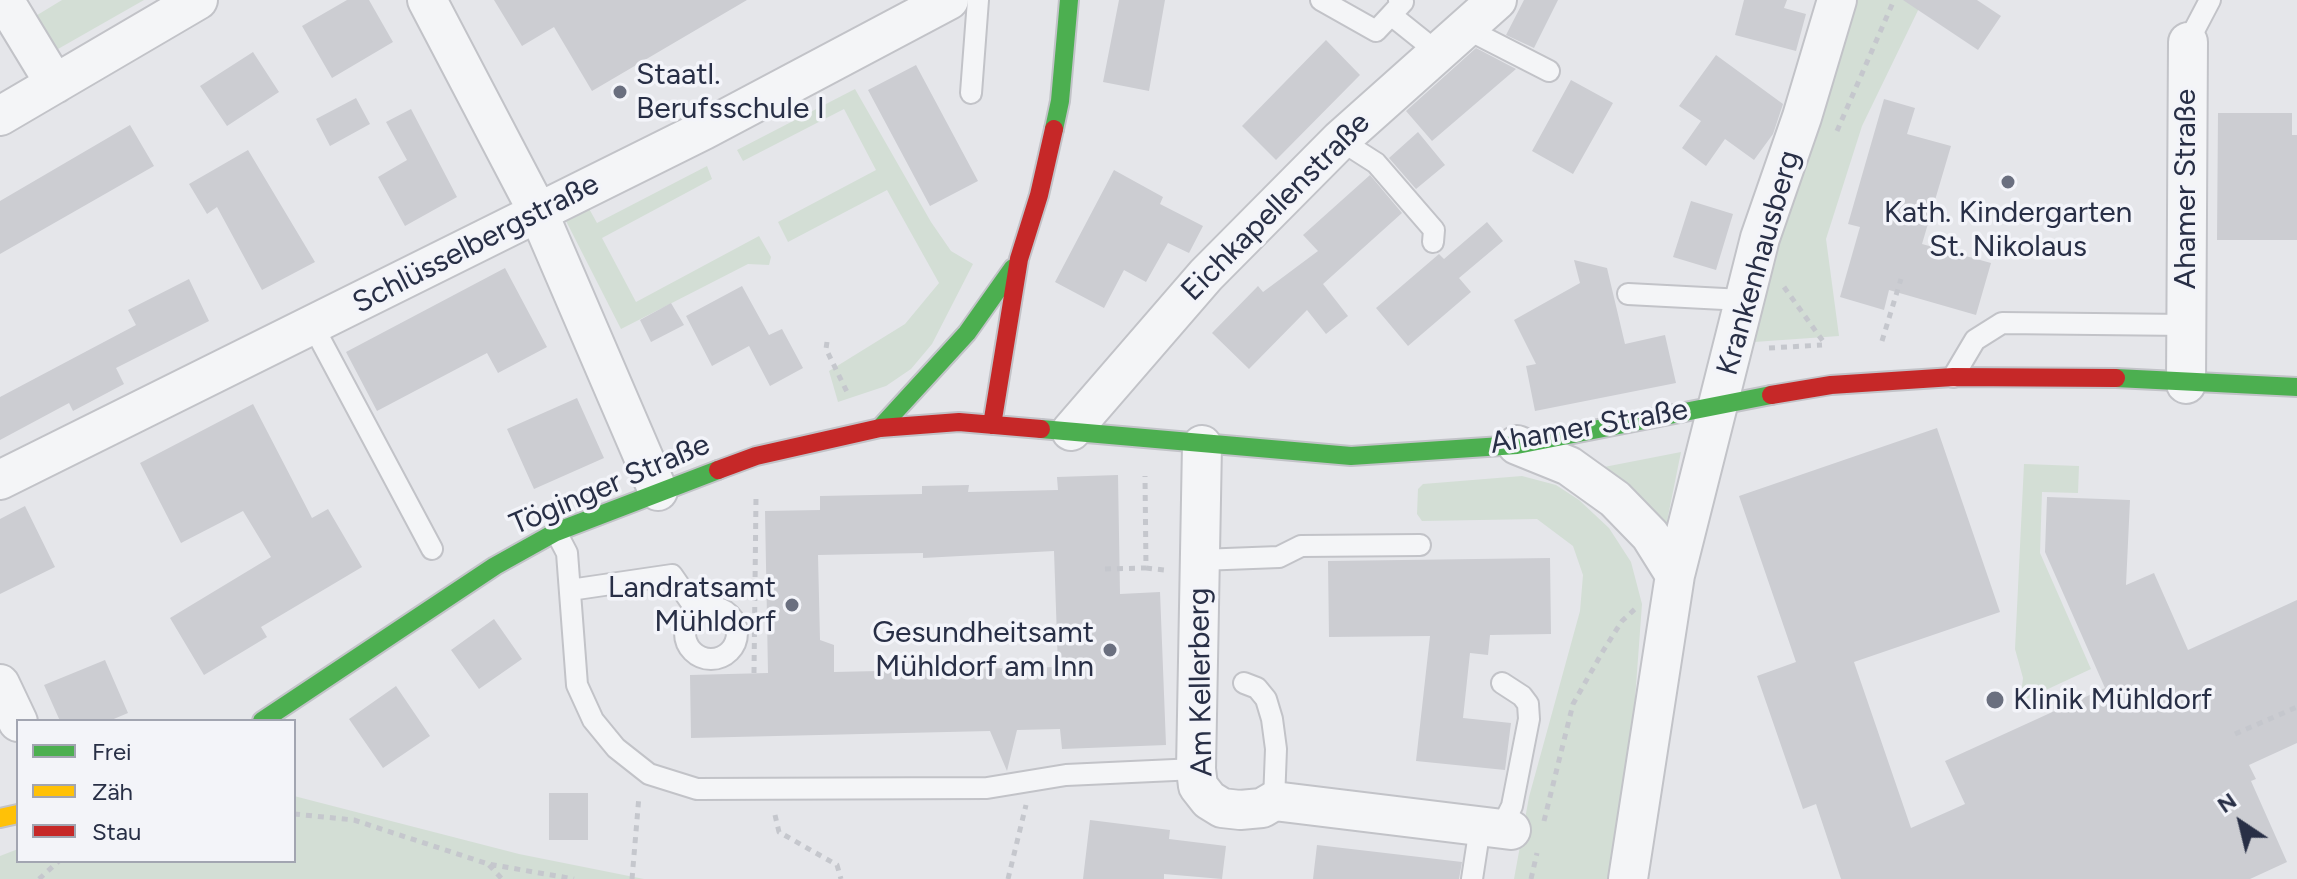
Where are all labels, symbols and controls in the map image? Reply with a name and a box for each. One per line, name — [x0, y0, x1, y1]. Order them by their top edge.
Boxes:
place label: Staatl. Berufsschule I — [636, 57, 825, 128]
marker: Staatl. Berufsschule I — [611, 83, 629, 101]
street label: Ahamer Straße — [2168, 89, 2204, 289]
street label: Eichkapellenstraße — [1174, 105, 1378, 309]
street label: Krankenhausberg — [1710, 146, 1808, 380]
street label: Schlüsselbergstraße — [347, 166, 605, 322]
marker: Kath. Kindergarten St. Nikolaus — [1999, 173, 2017, 191]
place label: Kath. Kindergarten St. Nikolaus — [1884, 195, 2132, 266]
street label: Ahamer Straße — [1487, 392, 1691, 462]
street label: Töginger Straße — [505, 427, 715, 543]
place label: Landratsamt Mühldorf — [608, 570, 776, 640]
street label: Am Kellerberg — [1181, 587, 1221, 777]
marker: Landratsamt Mühldorf — [783, 596, 801, 614]
place label: Gesundheitsamt Mühldorf am Inn — [872, 615, 1094, 686]
marker: Gesundheitsamt Mühldorf am Inn — [1101, 641, 1119, 659]
place label: Klinik Mühldorf — [2013, 682, 2212, 718]
marker: Klinik Mühldorf — [1984, 689, 2006, 711]
legend — [16, 719, 296, 863]
text: Frei — [92, 737, 132, 766]
text: Zäh — [92, 777, 133, 806]
north arrow — [2201, 783, 2281, 863]
text: N — [2212, 787, 2242, 819]
text: Stau — [92, 817, 141, 846]

